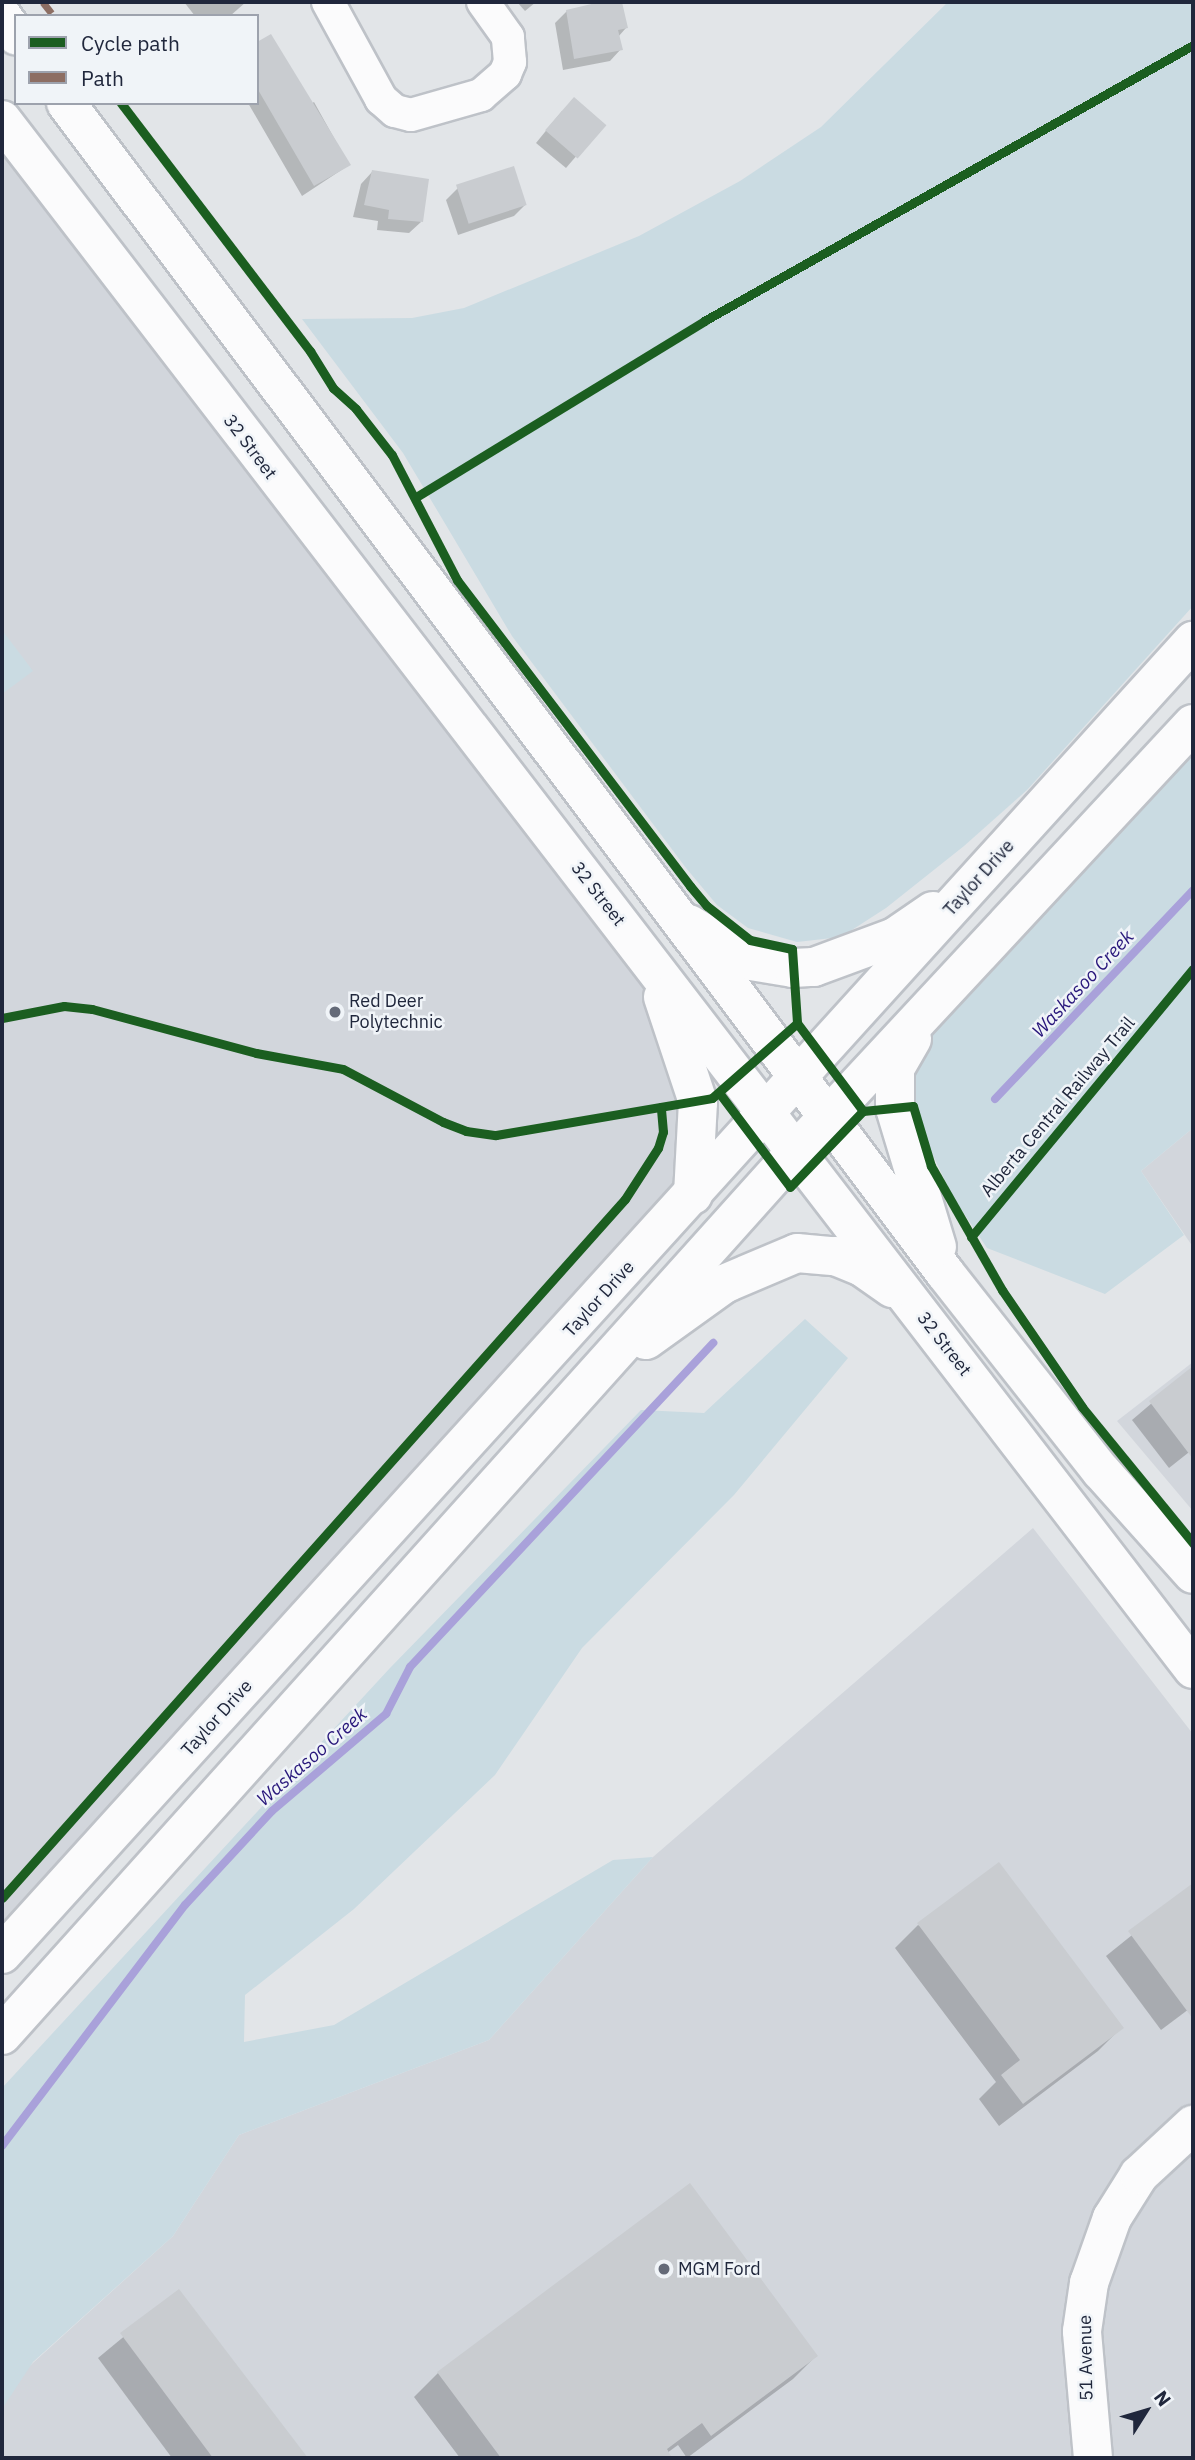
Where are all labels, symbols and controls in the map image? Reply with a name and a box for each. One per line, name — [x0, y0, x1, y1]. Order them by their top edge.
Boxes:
legend — [14, 14, 259, 105]
text: Cycle path — [81, 29, 180, 57]
text: Path — [81, 64, 124, 92]
street label: 32 Street — [219, 410, 281, 484]
street label: Taylor Drive — [939, 835, 1019, 921]
street label: 32 Street — [566, 858, 630, 930]
water label: Waskasoo Creek — [1027, 926, 1139, 1042]
place label: Red Deer Polytechnic — [349, 991, 443, 1034]
marker: Red Deer Polytechnic — [327, 1004, 343, 1020]
street label: Alberta Central Railway Trail — [976, 1013, 1140, 1201]
street label: Taylor Drive — [559, 1256, 639, 1342]
street label: 32 Street — [912, 1308, 976, 1380]
street label: Taylor Drive — [177, 1675, 257, 1761]
water label: Waskasoo Creek — [252, 1703, 372, 1811]
place label: MGM Ford — [678, 2258, 761, 2280]
marker: MGM Ford — [656, 2261, 672, 2277]
street label: 51 Avenue — [1074, 2315, 1098, 2401]
north arrow — [1111, 2376, 1181, 2446]
text: N — [1149, 2386, 1176, 2411]

